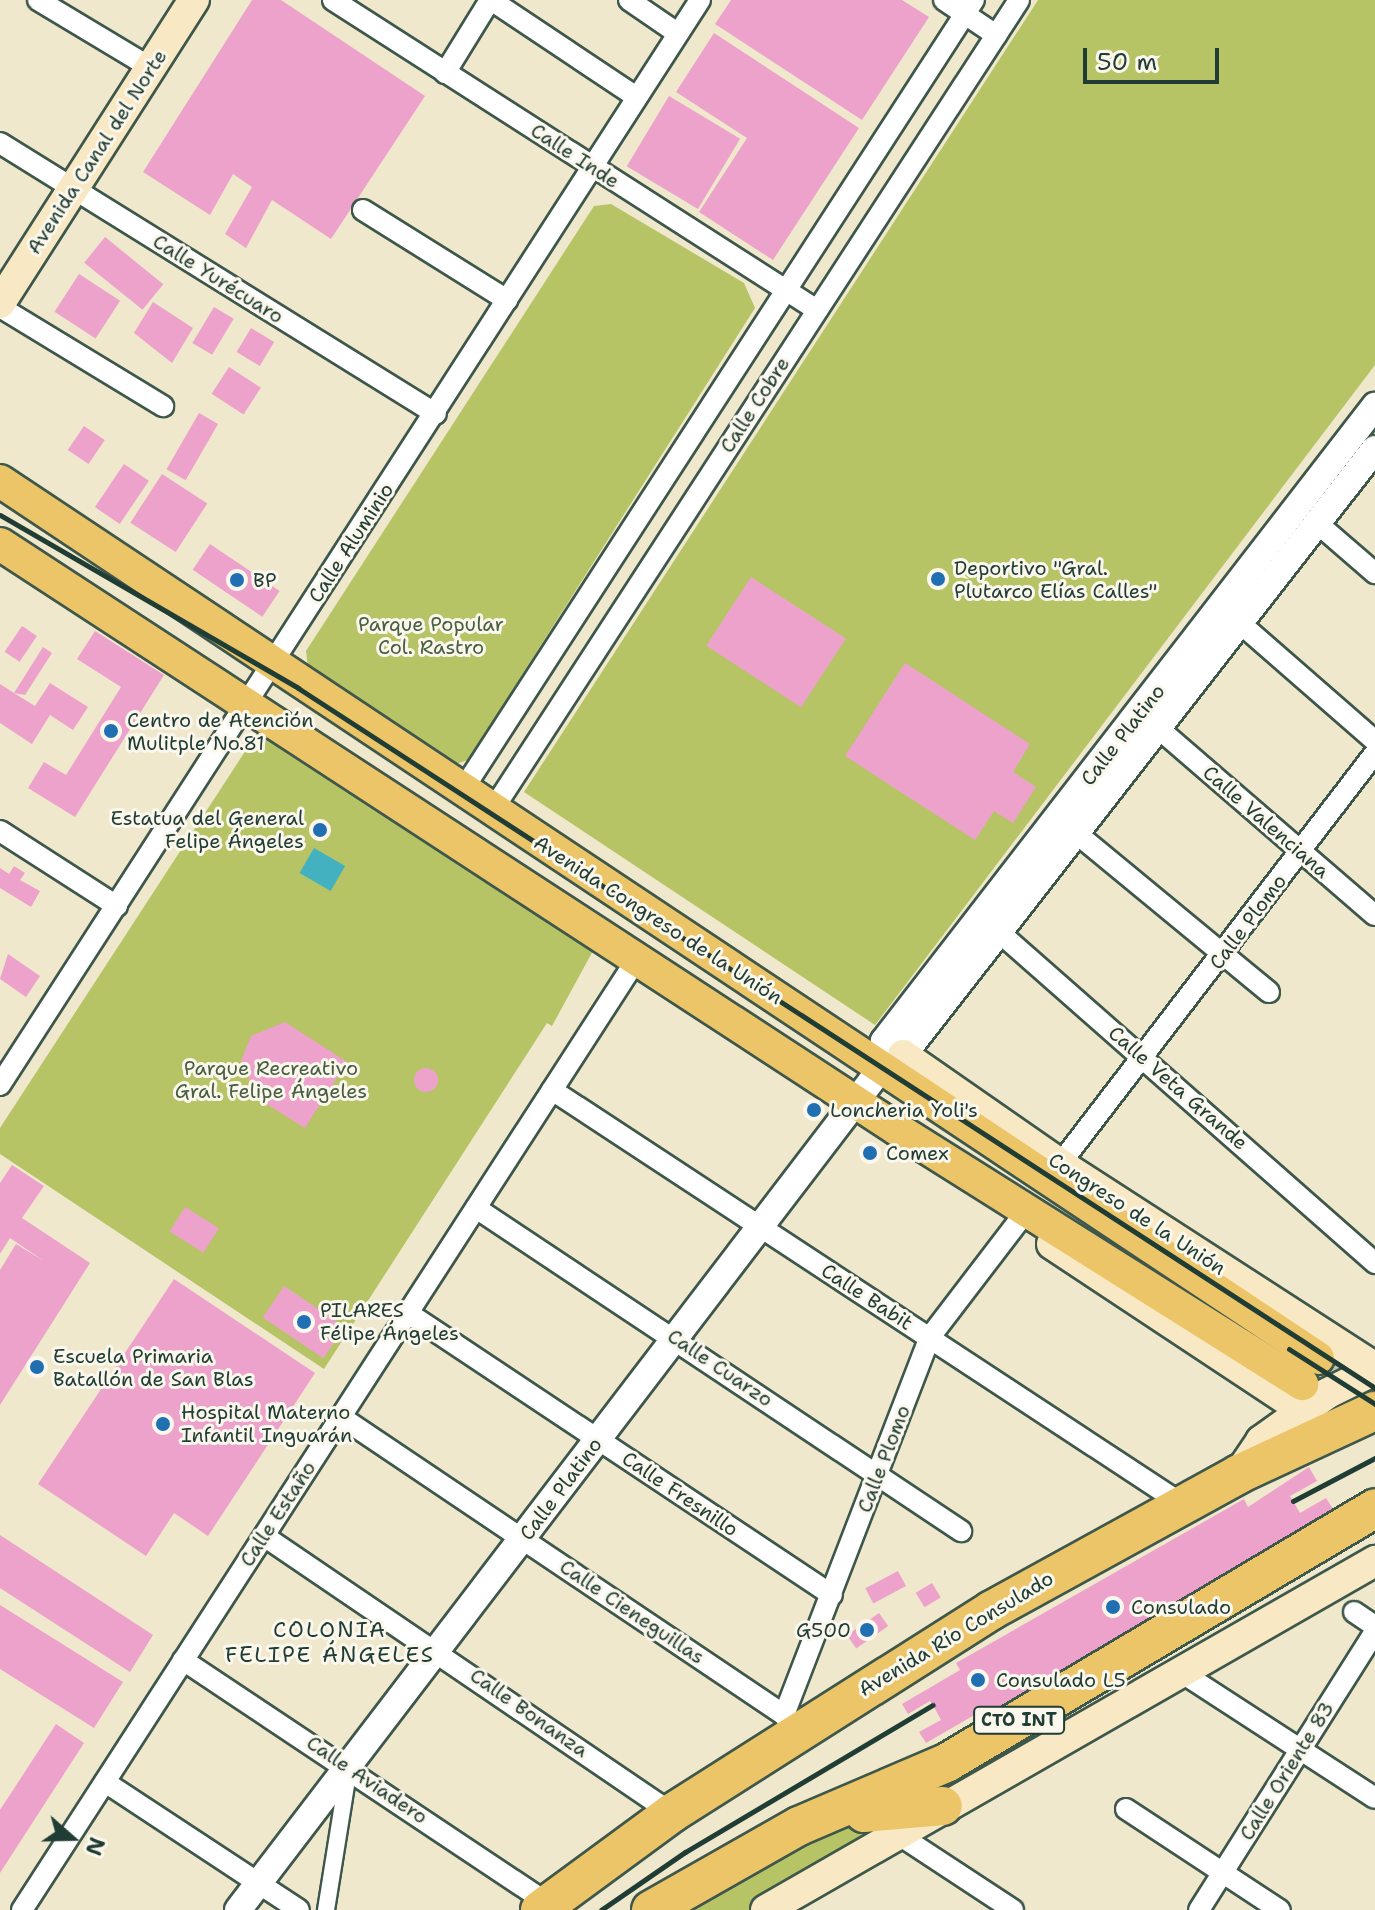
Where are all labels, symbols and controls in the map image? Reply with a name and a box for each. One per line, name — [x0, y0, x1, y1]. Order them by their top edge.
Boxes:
scale bar — [1087, 32, 1223, 82]
street label: Avenida Canal del Norte — [22, 45, 172, 259]
text: 50 m — [1097, 46, 1157, 78]
street label: Calle Inde — [526, 118, 624, 194]
street label: Calle Yurécuaro — [148, 229, 288, 329]
street label: Calle Cobre — [715, 353, 795, 457]
street label: Calle Aluminio — [303, 479, 399, 607]
place label: Deportivo "Gral. Plutarco Elías Calles" — [954, 556, 1157, 603]
place label: BP — [253, 568, 277, 592]
marker: Deportivo "Gral. Plutarco Elías Calles" — [929, 570, 947, 588]
marker: BP — [228, 571, 246, 589]
park label: Parque Popular Col. Rastro — [358, 613, 504, 660]
street label: Calle Platino — [1076, 680, 1170, 790]
place label: Centro de Atención Mulitple No.81 — [127, 708, 314, 755]
marker: Centro de Atención Mulitple No.81 — [102, 722, 120, 740]
street label: Calle Valenciana — [1198, 761, 1334, 883]
place label: Estatua del General Felipe Ángeles — [111, 806, 304, 853]
marker: Estatua del General Felipe Ángeles — [311, 821, 329, 839]
street label: Avenida Congreso de la Unión — [529, 831, 787, 1009]
street label: Calle Plomo — [1204, 870, 1292, 974]
street label: Calle Veta Grande — [1104, 1021, 1252, 1155]
park label: Parque Recreativo Gral. Felipe Ángeles — [175, 1057, 367, 1104]
place label: Loncheria Yoli's — [830, 1098, 978, 1122]
marker: Loncheria Yoli's — [805, 1101, 823, 1119]
place label: Comex — [886, 1141, 949, 1165]
marker: Comex — [861, 1144, 879, 1162]
street label: Congreso de la Unión — [1044, 1148, 1230, 1280]
street label: Calle Babit — [817, 1259, 917, 1335]
place label: PILARES Félipe Ángeles — [320, 1298, 459, 1345]
marker: PILARES Félipe Ángeles — [295, 1313, 313, 1331]
street label: Calle Cuarzo — [663, 1324, 777, 1412]
place label: Escuela Primaria Batallón de San Blas — [53, 1344, 254, 1391]
marker: Escuela Primaria Batallón de San Blas — [28, 1358, 46, 1376]
place label: Hospital Materno Infantil Inguarán — [181, 1400, 352, 1447]
street label: Calle Plomo — [853, 1402, 915, 1516]
marker: Hospital Materno Infantil Inguarán — [152, 1413, 174, 1435]
street label: Calle Platino — [515, 1433, 607, 1545]
street label: Calle Fresnillo — [617, 1446, 743, 1542]
street label: Calle Estaño — [235, 1457, 321, 1571]
street label: Calle Cieneguillas — [555, 1555, 709, 1669]
street label: Avenida Río Consulado — [854, 1566, 1058, 1702]
place label: Consulado — [1131, 1595, 1231, 1619]
marker: Consulado — [1102, 1596, 1124, 1618]
district label: COLONIA FELIPE ÁNGELES — [225, 1616, 435, 1668]
place label: G500 — [796, 1618, 851, 1642]
marker: G500 — [858, 1621, 876, 1639]
street label: Calle Bonanza — [465, 1663, 593, 1763]
place label: Consulado L5 — [996, 1668, 1126, 1692]
marker: Consulado L5 — [967, 1669, 989, 1691]
street label: Calle Oriente 83 — [1235, 1697, 1339, 1845]
road number: CTO INT — [973, 1706, 1065, 1734]
street label: Calle Aviadero — [302, 1731, 432, 1829]
north arrow — [32, 1798, 112, 1878]
text: N — [78, 1833, 112, 1860]

